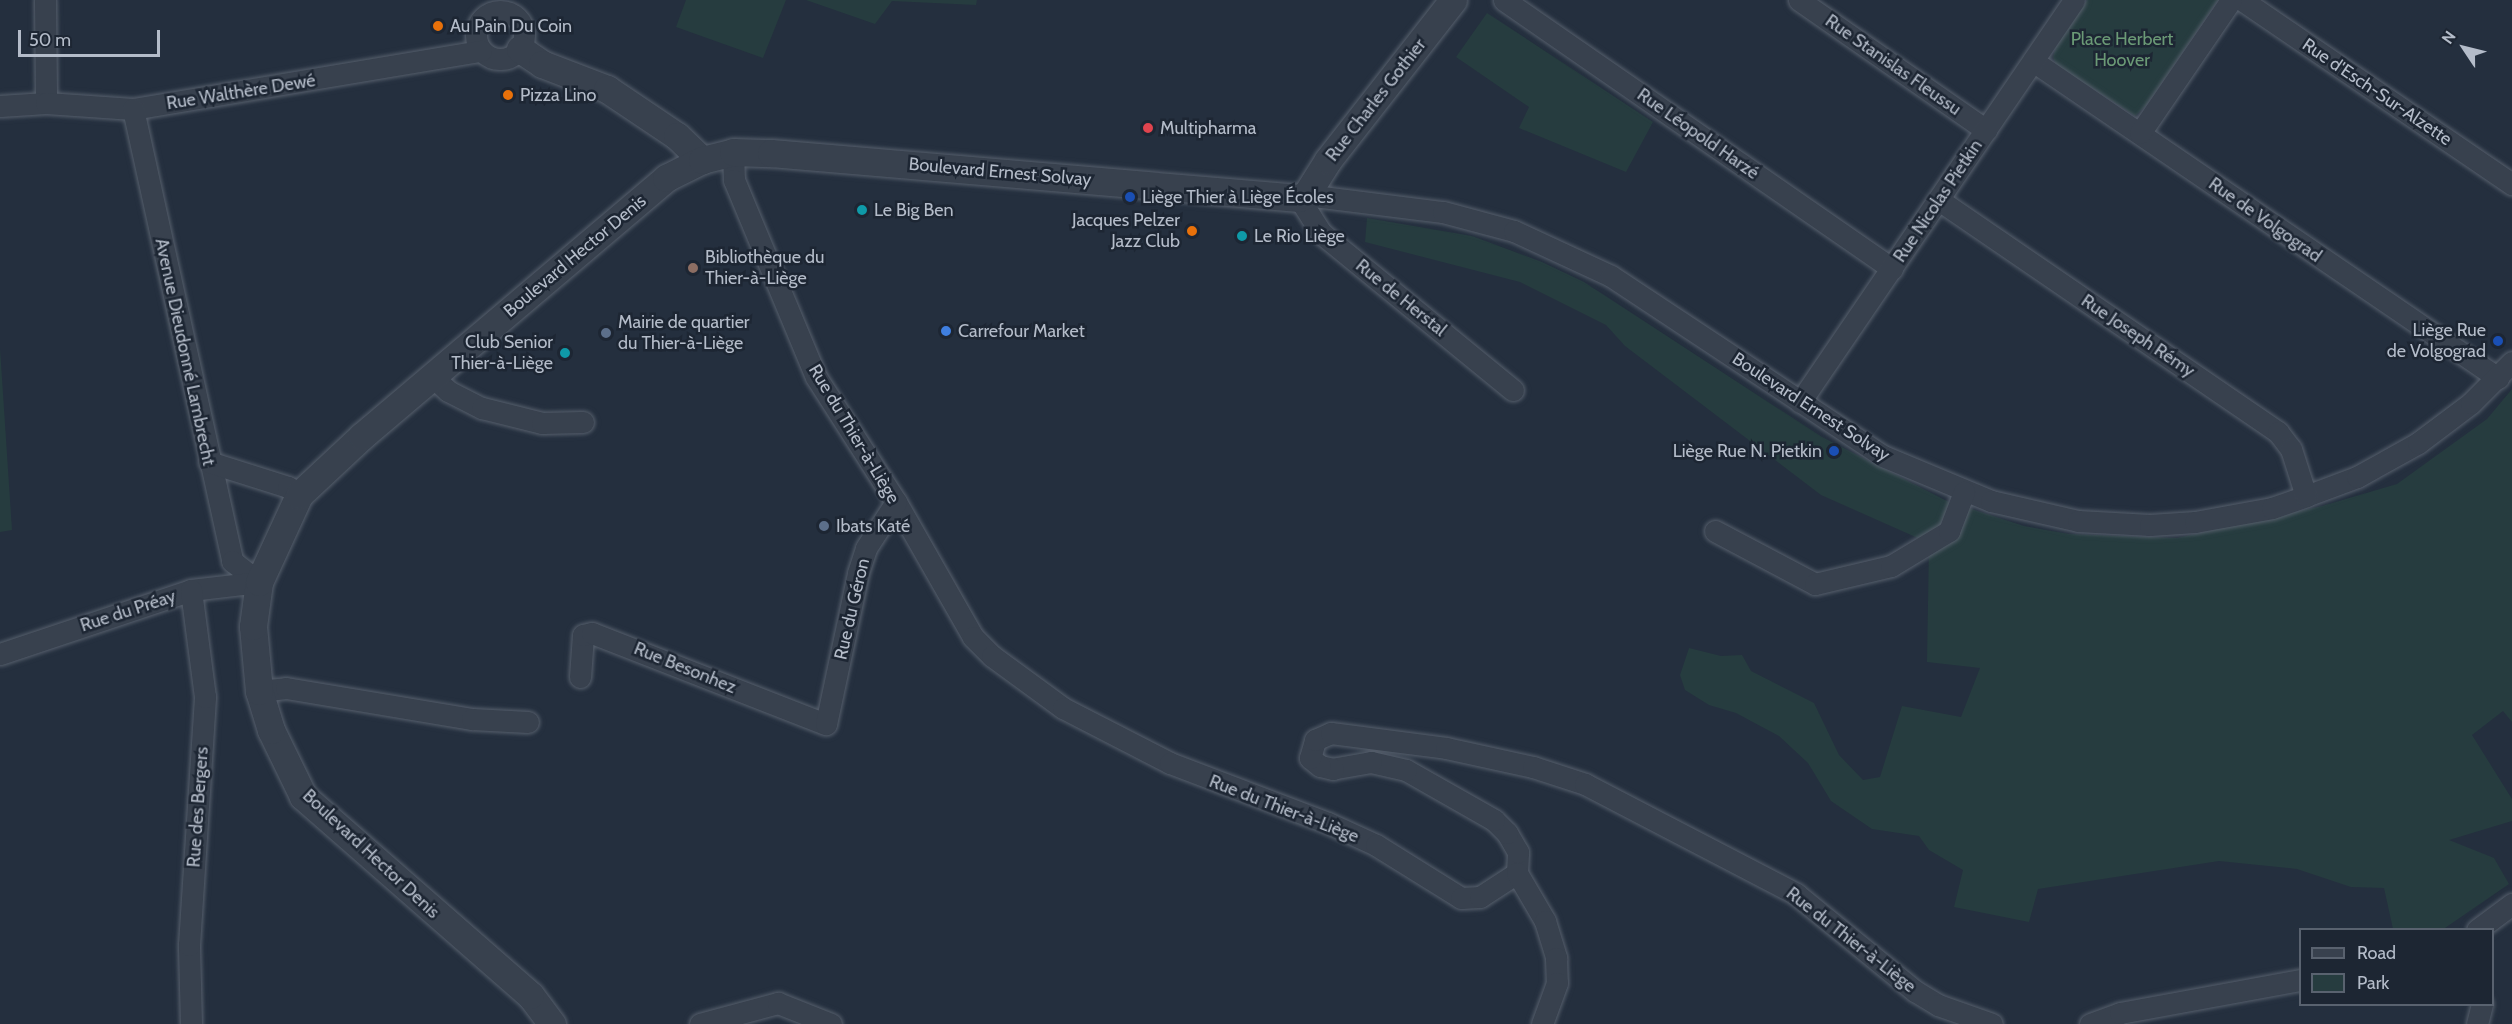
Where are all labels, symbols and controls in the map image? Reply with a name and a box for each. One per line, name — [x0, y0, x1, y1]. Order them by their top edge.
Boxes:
street label: Rue Stanislas Fleussu — [1821, 10, 1965, 120]
place label: Au Pain Du Coin — [450, 15, 572, 37]
scale bar — [21, 18, 164, 56]
north arrow — [2434, 18, 2494, 78]
marker: Au Pain Du Coin — [431, 19, 445, 33]
text: N — [2438, 27, 2460, 47]
text: 50 m — [29, 29, 71, 51]
park label: Place Herbert Hoover — [2071, 29, 2173, 72]
street label: Rue Charles Gothier — [1321, 34, 1431, 166]
street label: Rue d'Esch-Sur-Alzette — [2298, 34, 2456, 150]
street label: Rue Walthère Dewé — [165, 70, 317, 114]
place label: Pizza Lino — [520, 84, 596, 106]
street label: Rue Léopold Harzé — [1633, 84, 1763, 184]
marker: Pizza Lino — [501, 88, 515, 102]
place label: Multipharma — [1160, 117, 1256, 139]
marker: Multipharma — [1141, 121, 1155, 135]
street label: Rue Nicolas Pietkin — [1889, 136, 1987, 266]
street label: Boulevard Ernest Solvay — [908, 153, 1092, 191]
street label: Rue de Volgograd — [2204, 173, 2326, 267]
place label: Liège Thier à Liège Écoles — [1142, 186, 1334, 208]
street label: Boulevard Hector Denis — [499, 190, 651, 322]
marker: Liège Thier à Liège Écoles — [1123, 190, 1137, 204]
place label: Le Big Ben — [874, 199, 954, 221]
marker: Le Big Ben — [855, 203, 869, 217]
place label: Jacques Pelzer Jazz Club — [1072, 210, 1180, 252]
marker: Jacques Pelzer Jazz Club — [1185, 224, 1199, 238]
place label: Le Rio Liège — [1254, 225, 1345, 247]
marker: Le Rio Liège — [1235, 229, 1249, 243]
street label: Avenue Dieudonné Lambrecht — [150, 236, 220, 468]
place label: Bibliothèque du Thier-à-Liège — [705, 247, 824, 290]
street label: Rue de Herstal — [1351, 255, 1451, 341]
marker: Bibliothèque du Thier-à-Liège — [686, 261, 700, 275]
street label: Rue Joseph Rémy — [2077, 290, 2199, 382]
place label: Mairie de quartier du Thier-à-Liège — [618, 312, 750, 354]
place label: Carrefour Market — [958, 320, 1085, 342]
place label: Liège Rue de Volgograd — [2387, 320, 2486, 362]
marker: Carrefour Market — [939, 324, 953, 338]
marker: Mairie de quartier du Thier-à-Liège — [599, 326, 613, 340]
place label: Club Senior Thier-à-Liège — [451, 332, 553, 374]
marker: Liège Rue de Volgograd — [2491, 334, 2505, 348]
marker: Club Senior Thier-à-Liège — [558, 346, 572, 360]
street label: Boulevard Ernest Solvay — [1728, 348, 1894, 466]
street label: Rue du Thier-à-Liège — [804, 361, 904, 507]
place label: Liège Rue N. Pietkin — [1673, 440, 1822, 462]
marker: Liège Rue N. Pietkin — [1827, 444, 1841, 458]
place label: Ibats Katé — [836, 515, 910, 537]
marker: Ibats Katé — [817, 519, 831, 533]
street label: Rue du Géron — [830, 556, 874, 662]
street label: Rue du Préay — [78, 585, 178, 637]
street label: Rue Besonhez — [631, 638, 739, 698]
street label: Rue des Bergers — [183, 746, 213, 868]
street label: Rue du Thier-à-Liège — [1206, 771, 1362, 847]
street label: Boulevard Hector Denis — [298, 785, 444, 923]
street label: Rue du Thier-à-Liège — [1782, 883, 1920, 997]
legend — [2299, 928, 2494, 1006]
text: Road — [2357, 942, 2396, 964]
text: Park — [2357, 972, 2389, 994]

